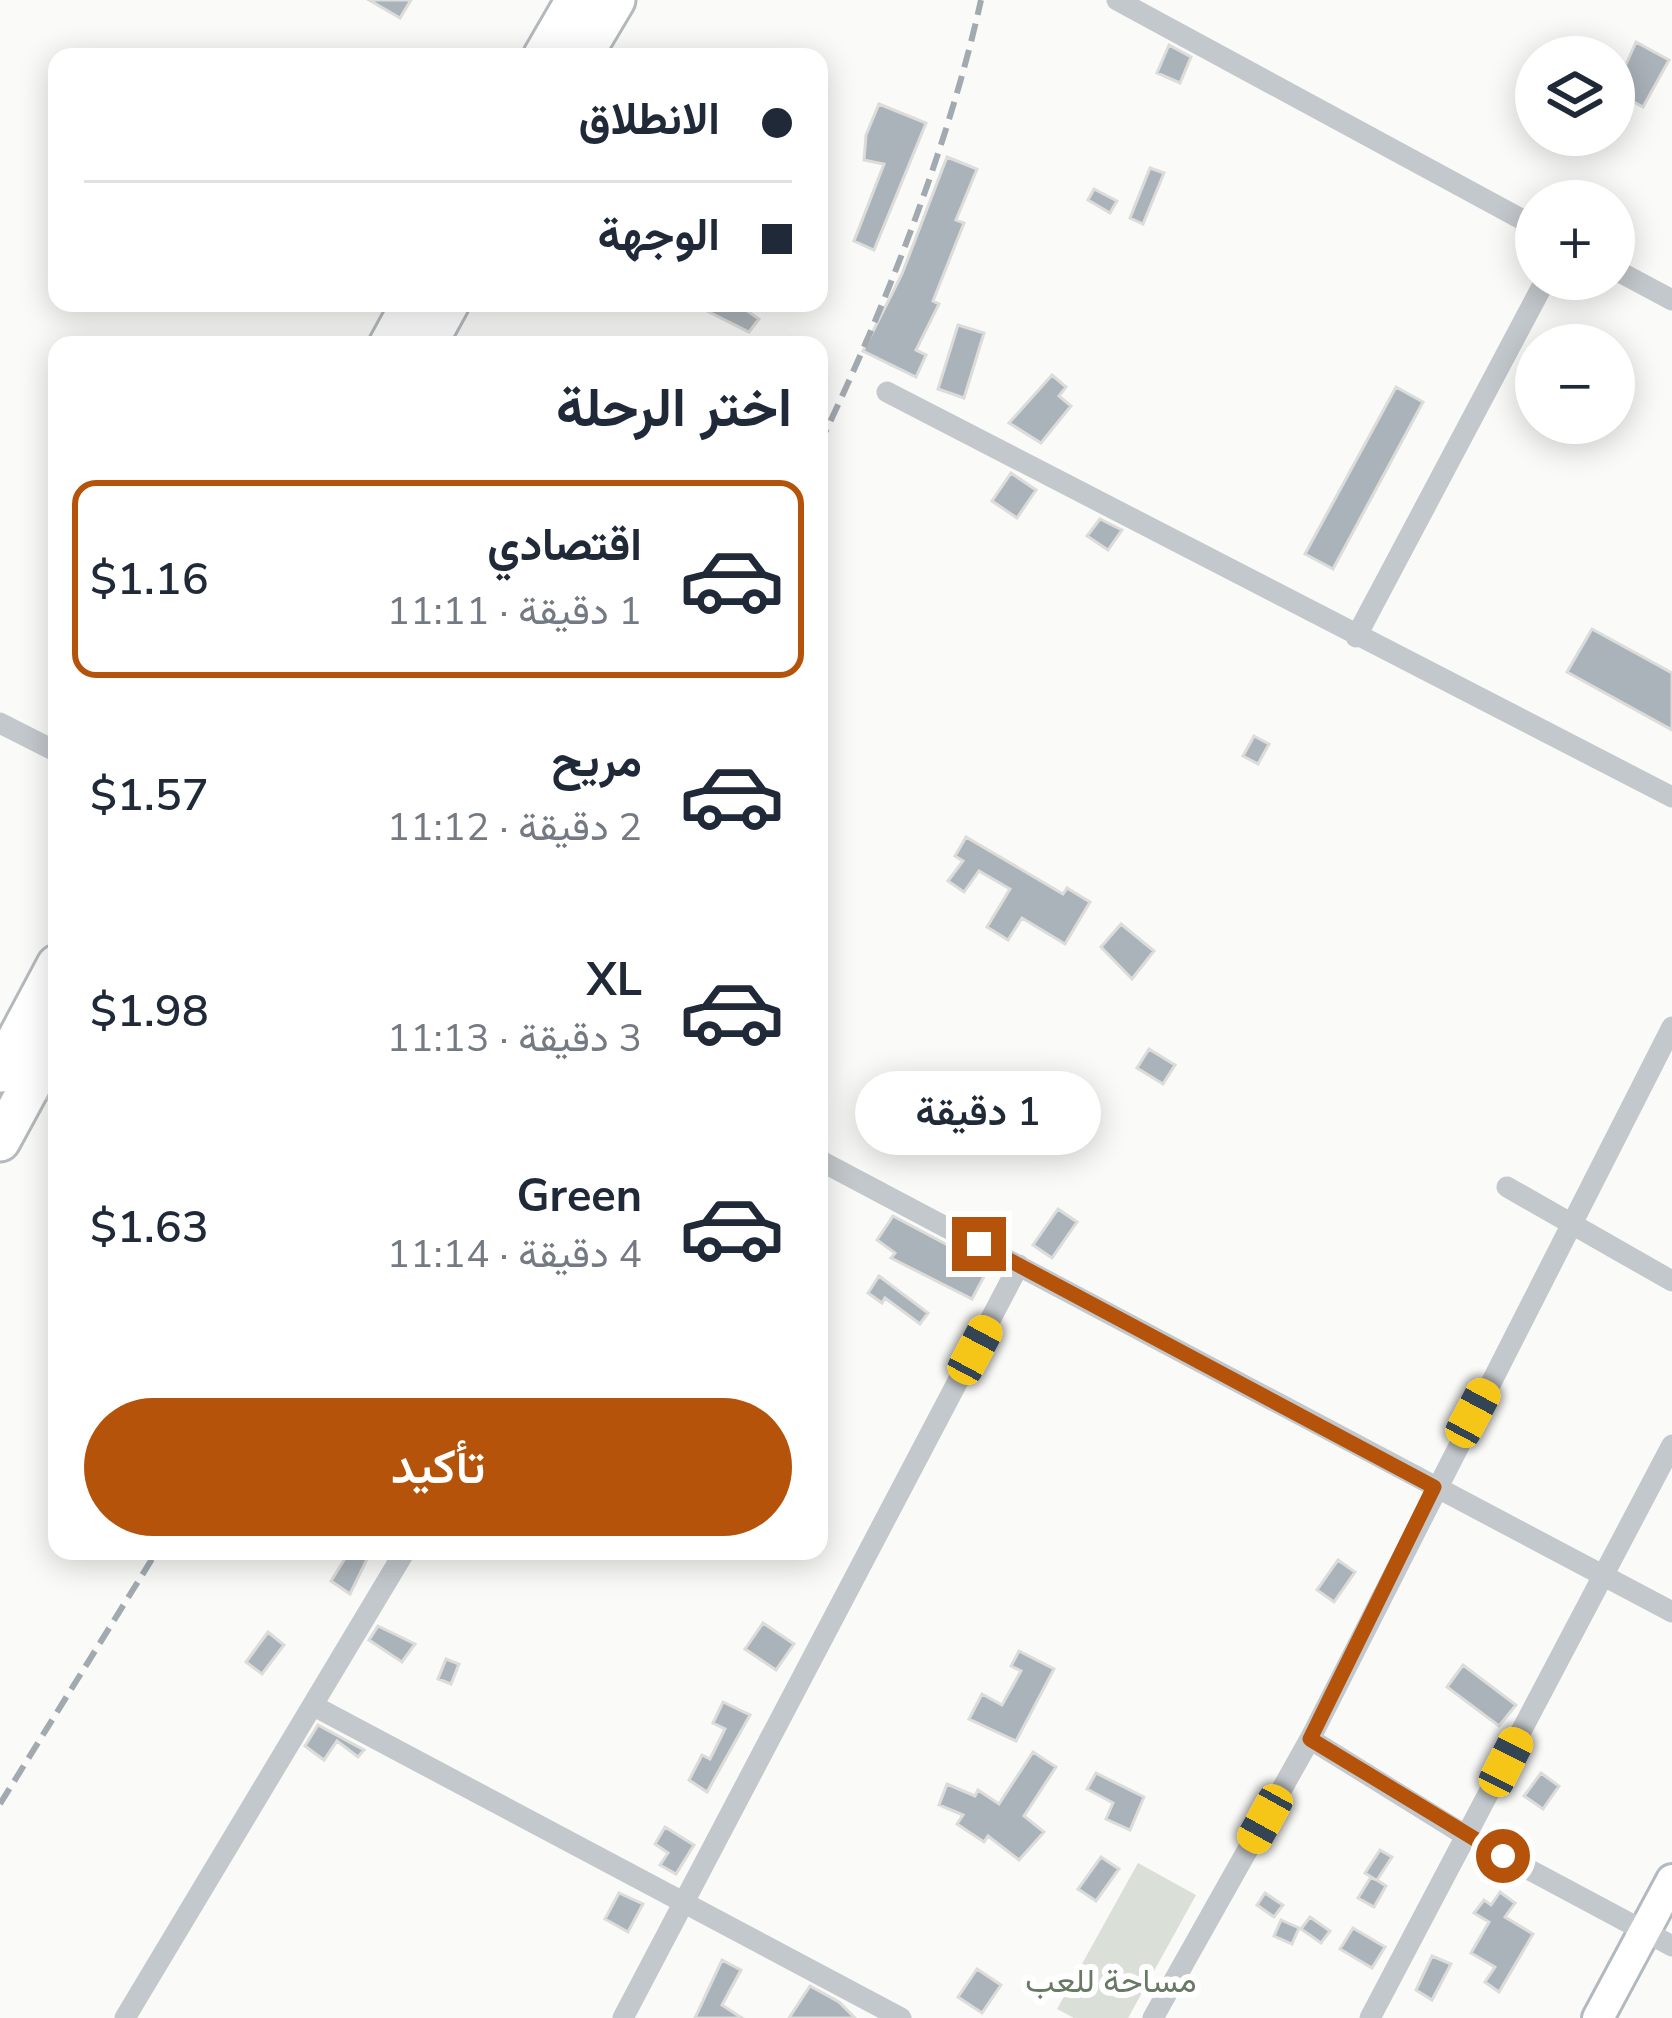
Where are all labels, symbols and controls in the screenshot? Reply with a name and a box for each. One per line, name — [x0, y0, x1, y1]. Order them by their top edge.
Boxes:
map controls — [1515, 36, 1635, 444]
button: layers — [1515, 36, 1635, 156]
text: الانطلاق — [579, 89, 720, 150]
button: + — [1515, 180, 1635, 300]
text: الوجهة — [598, 205, 720, 266]
button: − — [1515, 324, 1635, 444]
text: اختر الرحلة — [556, 371, 792, 445]
text: اقتصادي — [487, 515, 642, 576]
icon: car — [678, 525, 786, 633]
text: $1.16 — [90, 549, 209, 610]
text: 1 دقيقة · 11:11 — [387, 585, 642, 638]
text: مريح — [551, 731, 642, 792]
icon: car — [678, 741, 786, 849]
text: $1.57 — [90, 765, 209, 826]
text: 2 دقيقة · 11:12 — [387, 801, 642, 854]
text: XL — [586, 950, 642, 1011]
icon: car — [678, 957, 786, 1065]
text: $1.98 — [90, 981, 209, 1042]
text: 3 دقيقة · 11:13 — [387, 1012, 642, 1065]
callout: 1 دقيقة — [856, 1070, 1102, 1154]
text: 1 دقيقة — [915, 1086, 1041, 1139]
text: Green — [516, 1166, 642, 1227]
icon: car — [678, 1173, 786, 1281]
text: $1.63 — [90, 1197, 209, 1258]
route end — [952, 1217, 1006, 1271]
text: 4 دقيقة · 11:14 — [387, 1228, 642, 1281]
car — [942, 1310, 1008, 1390]
car — [1440, 1373, 1506, 1453]
button: تأكيد — [84, 1398, 792, 1536]
car — [1474, 1722, 1538, 1802]
car — [1232, 1779, 1298, 1859]
route start — [1476, 1829, 1530, 1883]
park label: مساحة للعب — [1025, 1959, 1197, 2004]

